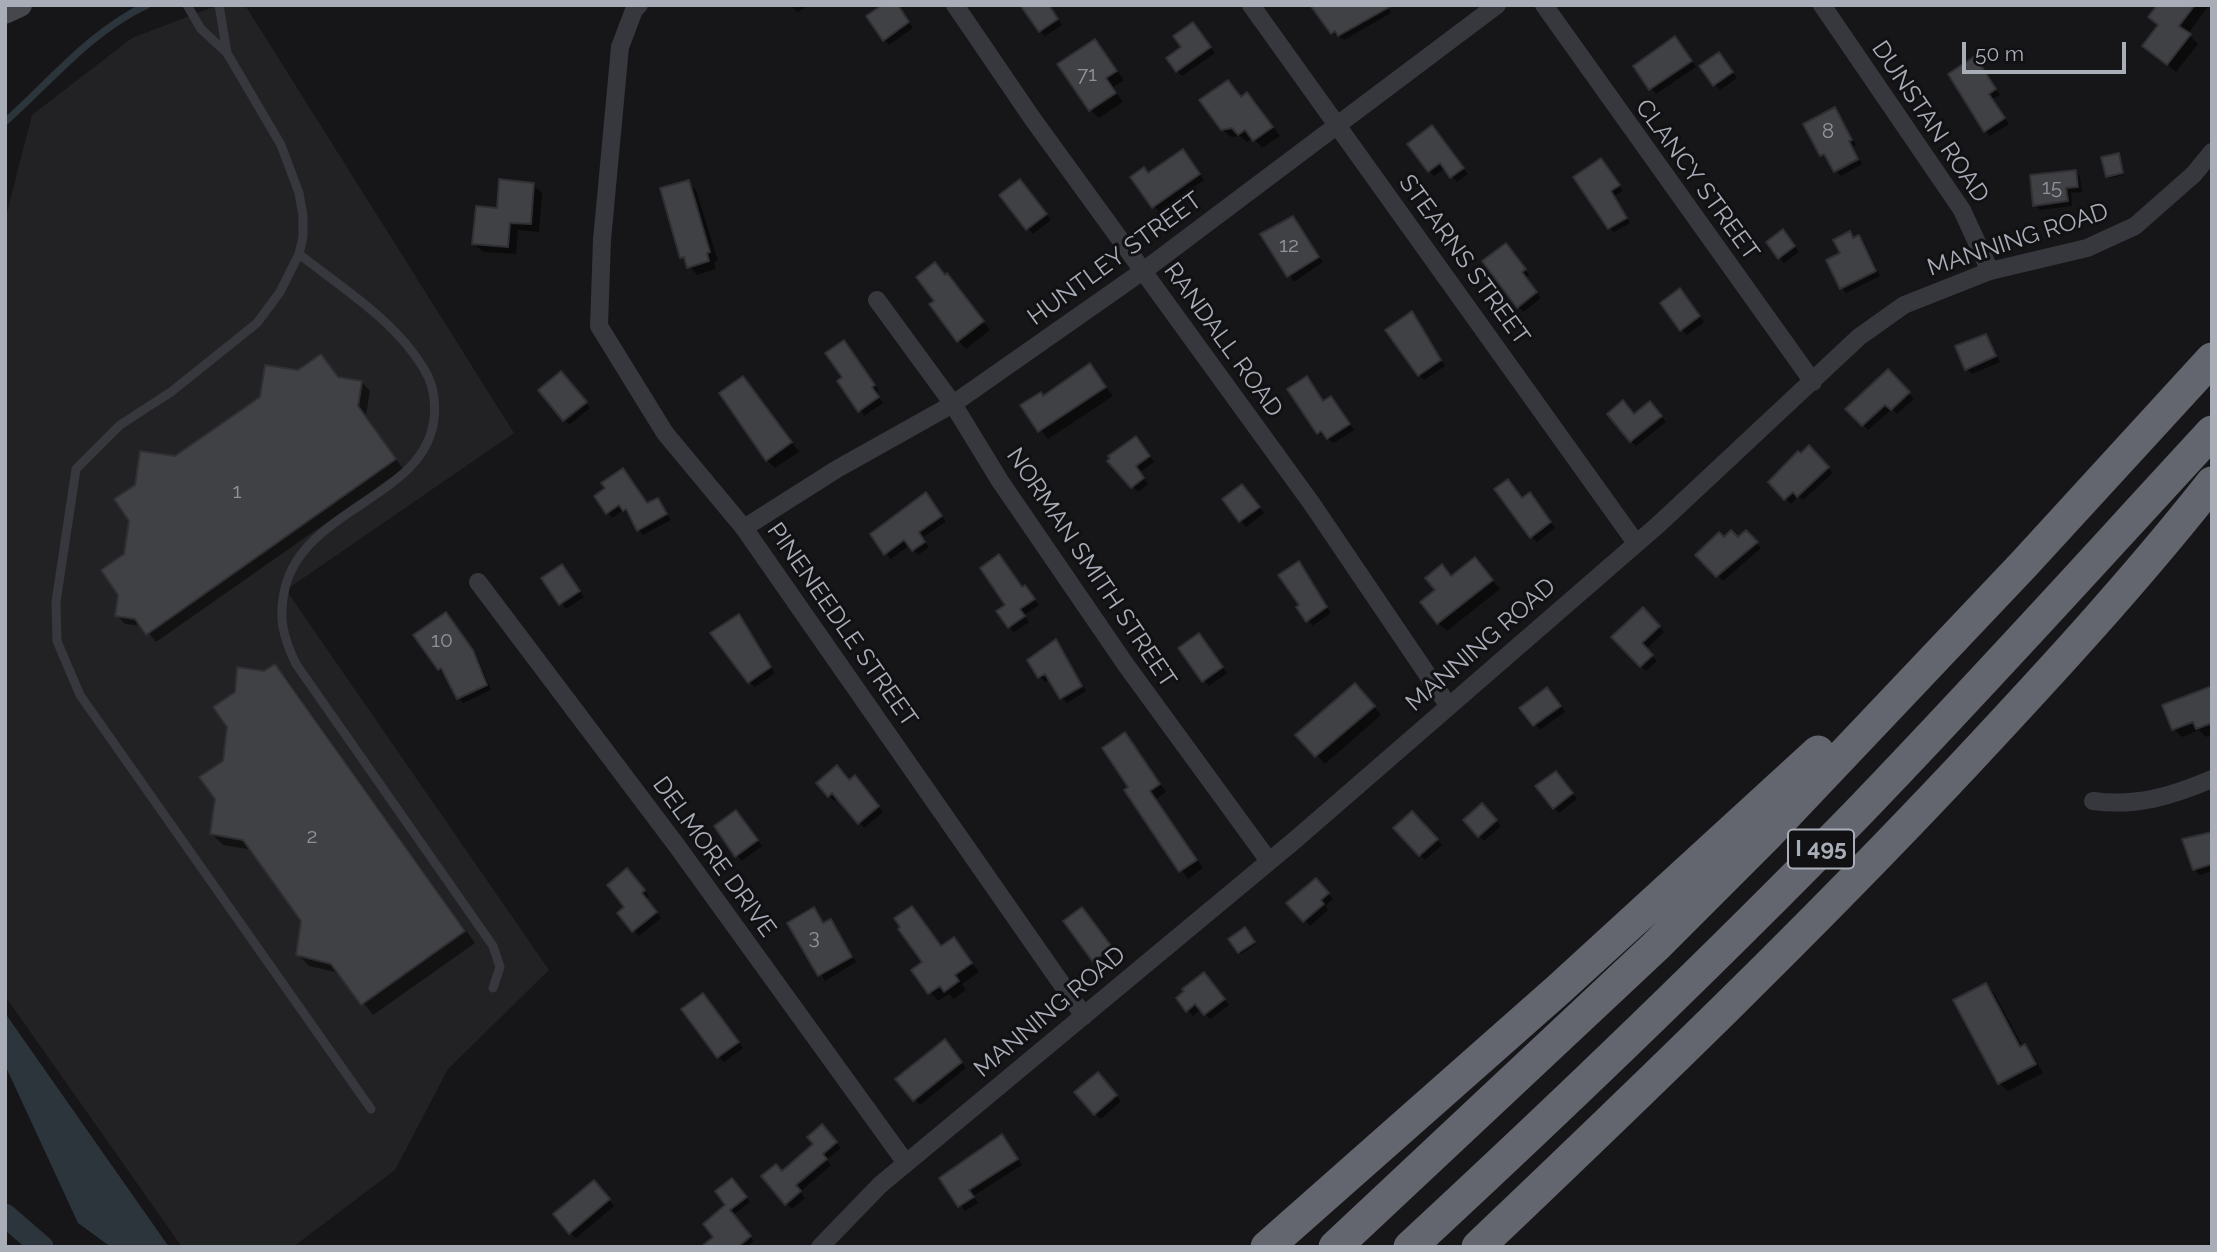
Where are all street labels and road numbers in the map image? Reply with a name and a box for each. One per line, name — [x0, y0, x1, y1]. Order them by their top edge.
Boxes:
street label: DUNSTAN ROAD — [1865, 36, 1995, 208]
street label: CLANCY STREET — [1629, 94, 1765, 266]
street label: STEARNS STREET — [1393, 169, 1535, 351]
street label: HUNTLEY STREET — [1022, 186, 1208, 332]
street label: MANNING ROAD — [1924, 197, 2112, 283]
street label: RANDALL ROAD — [1157, 257, 1289, 423]
street label: NORMAN SMITH STREET — [1000, 443, 1182, 693]
street label: PINENEEDLE STREET — [761, 517, 923, 733]
street label: MANNING ROAD — [1400, 572, 1562, 718]
street label: DELMORE DRIVE — [646, 771, 782, 943]
road number: I 495 — [1788, 830, 1854, 869]
street label: MANNING ROAD — [969, 940, 1131, 1084]

